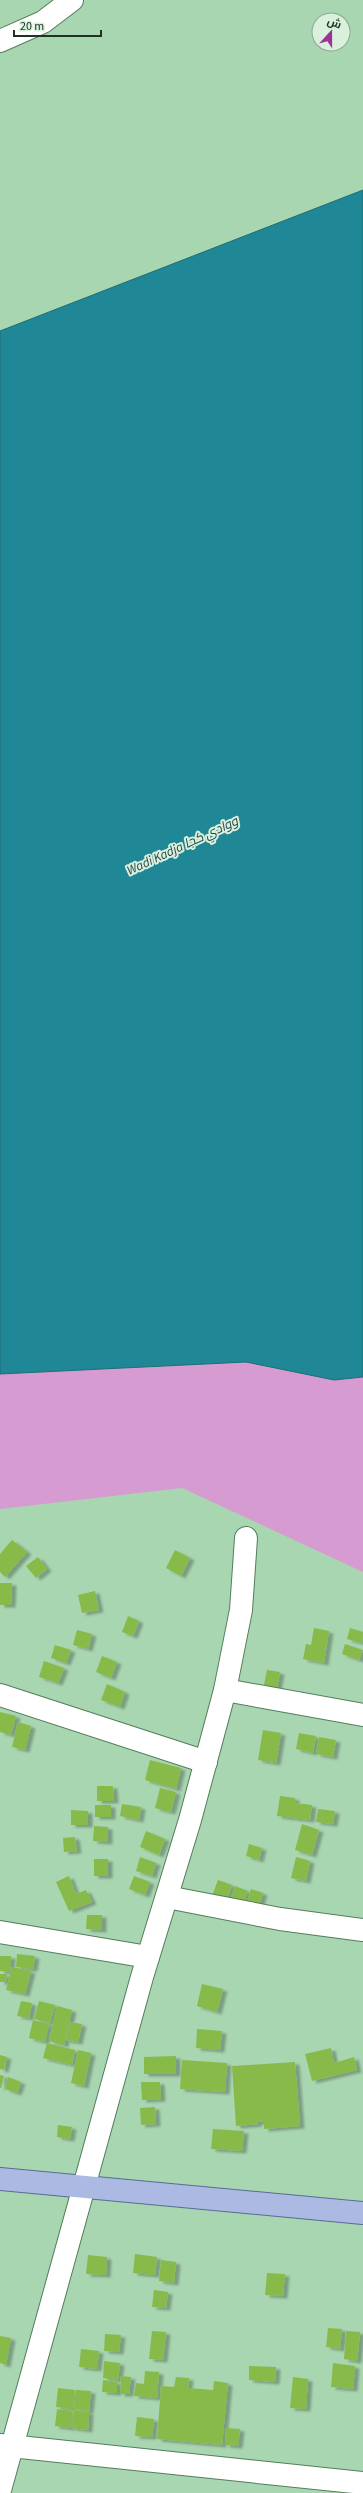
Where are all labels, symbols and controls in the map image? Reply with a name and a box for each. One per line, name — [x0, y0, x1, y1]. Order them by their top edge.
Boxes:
scale bar — [14, 12, 101, 38]
north arrow — [311, 12, 351, 52]
text: ش — [325, 14, 344, 33]
text: 20 m — [20, 18, 44, 35]
water label: Wadi Kadja ووادي كجا — [124, 812, 242, 881]

